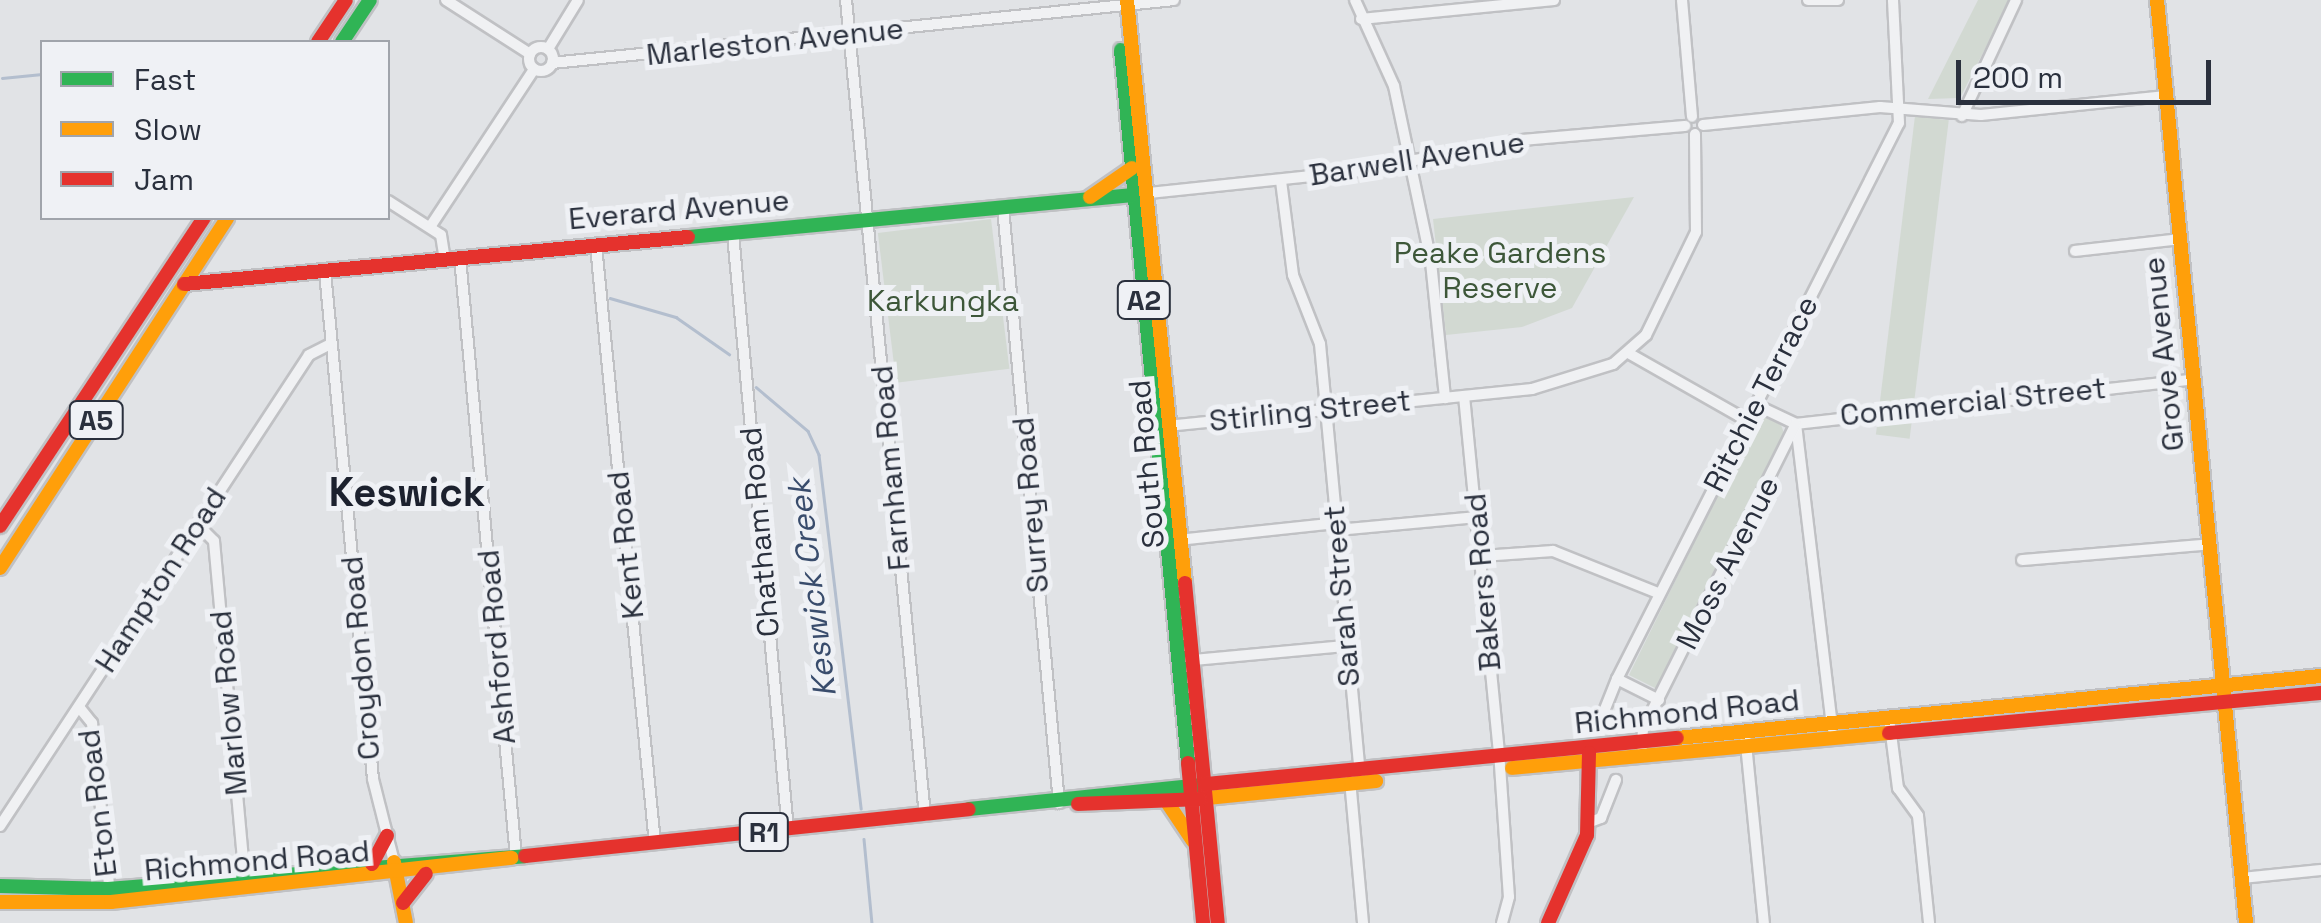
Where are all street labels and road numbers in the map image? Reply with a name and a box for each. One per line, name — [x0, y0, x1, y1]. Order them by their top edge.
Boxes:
street label: Marleston Avenue — [644, 11, 906, 73]
street label: Barwell Avenue — [1306, 124, 1528, 194]
street label: Everard Avenue — [567, 182, 791, 238]
street label: Grove Avenue — [2136, 255, 2192, 453]
road number: A2 — [1116, 277, 1172, 323]
street label: Ritchie Terrace — [1696, 290, 1826, 498]
street label: Farnham Road — [864, 364, 918, 572]
street label: Commercial Street — [1838, 370, 2108, 434]
street label: South Road — [1122, 378, 1172, 550]
street label: Stirling Street — [1207, 383, 1413, 439]
road number: A5 — [68, 397, 124, 443]
street label: Surrey Road — [1005, 416, 1057, 594]
street label: Chatham Road — [733, 426, 787, 638]
street label: Kent Road — [600, 469, 652, 621]
street label: Moss Avenue — [1669, 470, 1787, 656]
street label: Hampton Road — [88, 481, 234, 679]
street label: Bakers Road — [1457, 492, 1509, 672]
street label: Sarah Street — [1316, 504, 1368, 688]
street label: Ashford Road — [471, 548, 523, 746]
street label: Croydon Road — [334, 555, 388, 761]
street label: Marlow Road — [203, 609, 255, 797]
street label: Richmond Road — [1573, 682, 1801, 742]
street label: Eton Road — [71, 727, 125, 879]
road number: R1 — [736, 809, 792, 855]
street label: Richmond Road — [143, 833, 371, 889]

